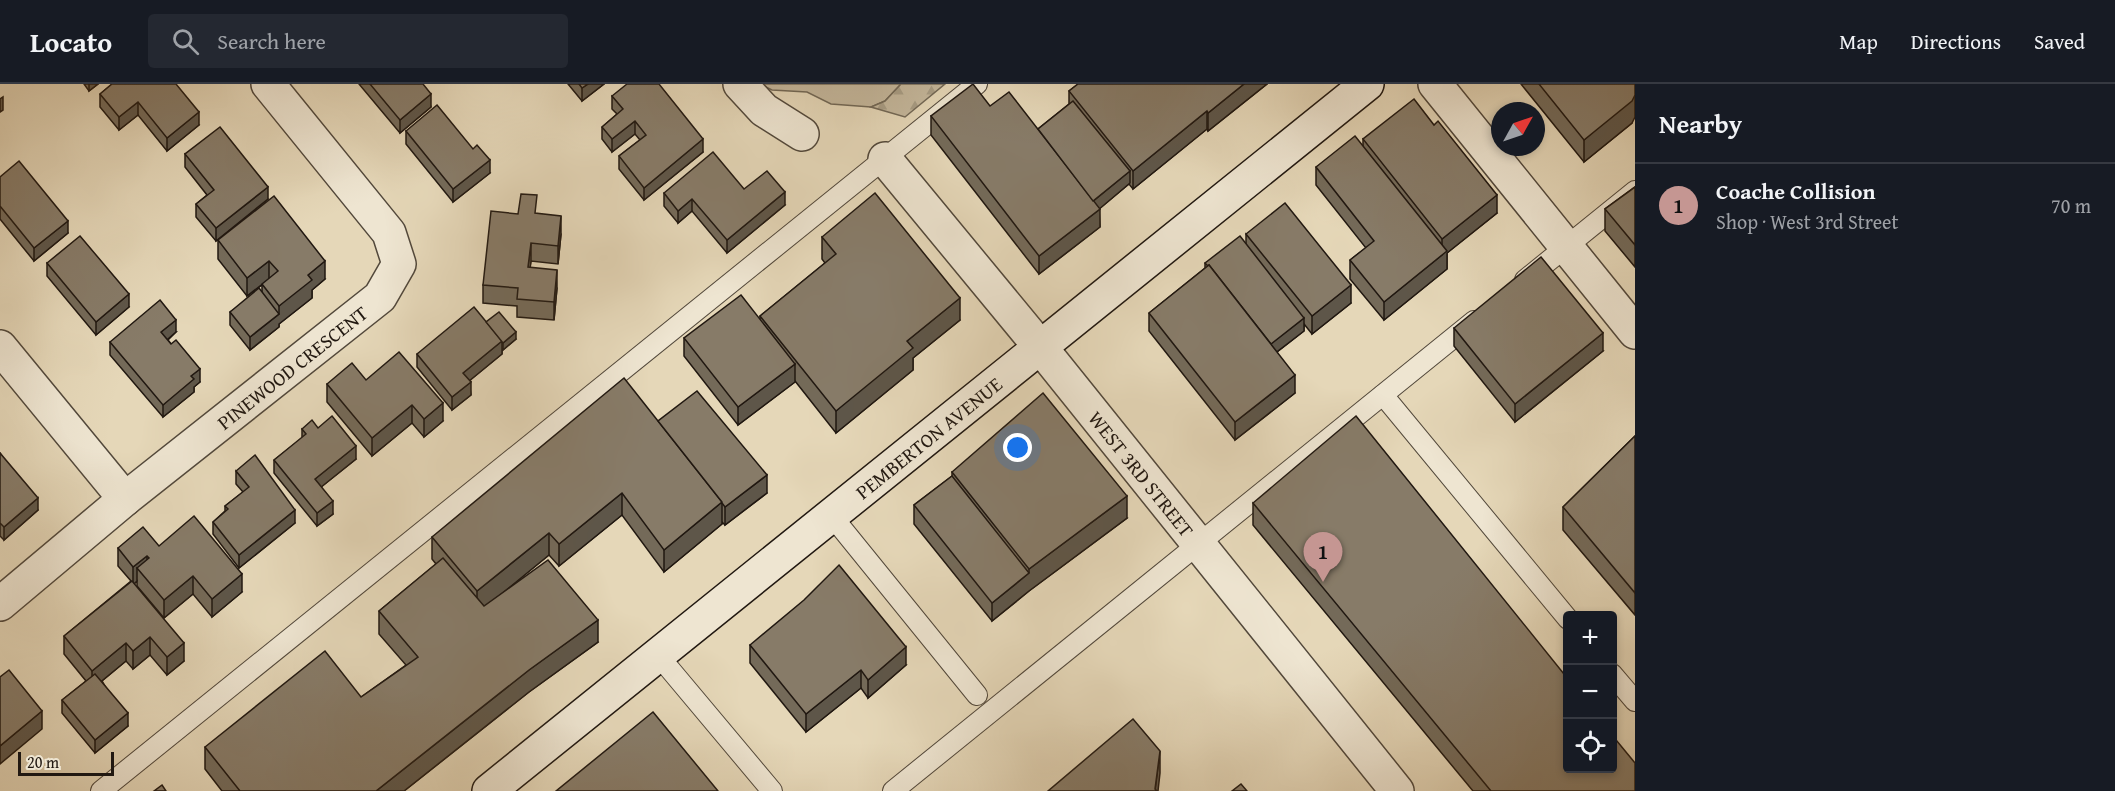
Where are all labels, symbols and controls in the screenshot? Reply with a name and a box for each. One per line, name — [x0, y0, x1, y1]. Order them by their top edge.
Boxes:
search box — [148, 14, 568, 68]
text: Locato — [30, 21, 112, 62]
icon: search — [169, 25, 202, 58]
text: Search here — [217, 25, 326, 57]
text: Map — [1839, 26, 1878, 57]
text: Directions — [1911, 26, 2001, 57]
text: Saved — [2034, 26, 2085, 57]
north arrow — [1491, 102, 1545, 156]
text: Nearby — [1659, 104, 1742, 143]
text: Coache Collision — [1716, 175, 1876, 207]
text: 1 — [1673, 191, 1684, 220]
text: 70 m — [2051, 191, 2091, 220]
text: Shop · West 3rd Street — [1716, 207, 1898, 236]
street label: PINEWOOD CRESCENT — [210, 298, 373, 436]
street label: PEMBERTON AVENUE — [849, 369, 1008, 505]
street label: WEST 3RD STREET — [1082, 404, 1201, 543]
your location — [1003, 433, 1032, 462]
pin: 1 — [1304, 532, 1342, 582]
map controls — [1563, 611, 1617, 773]
button: + — [1563, 611, 1617, 665]
button: − — [1563, 665, 1617, 719]
button: locate — [1563, 719, 1617, 773]
scale bar — [18, 749, 114, 776]
text: 20 m — [27, 750, 59, 774]

